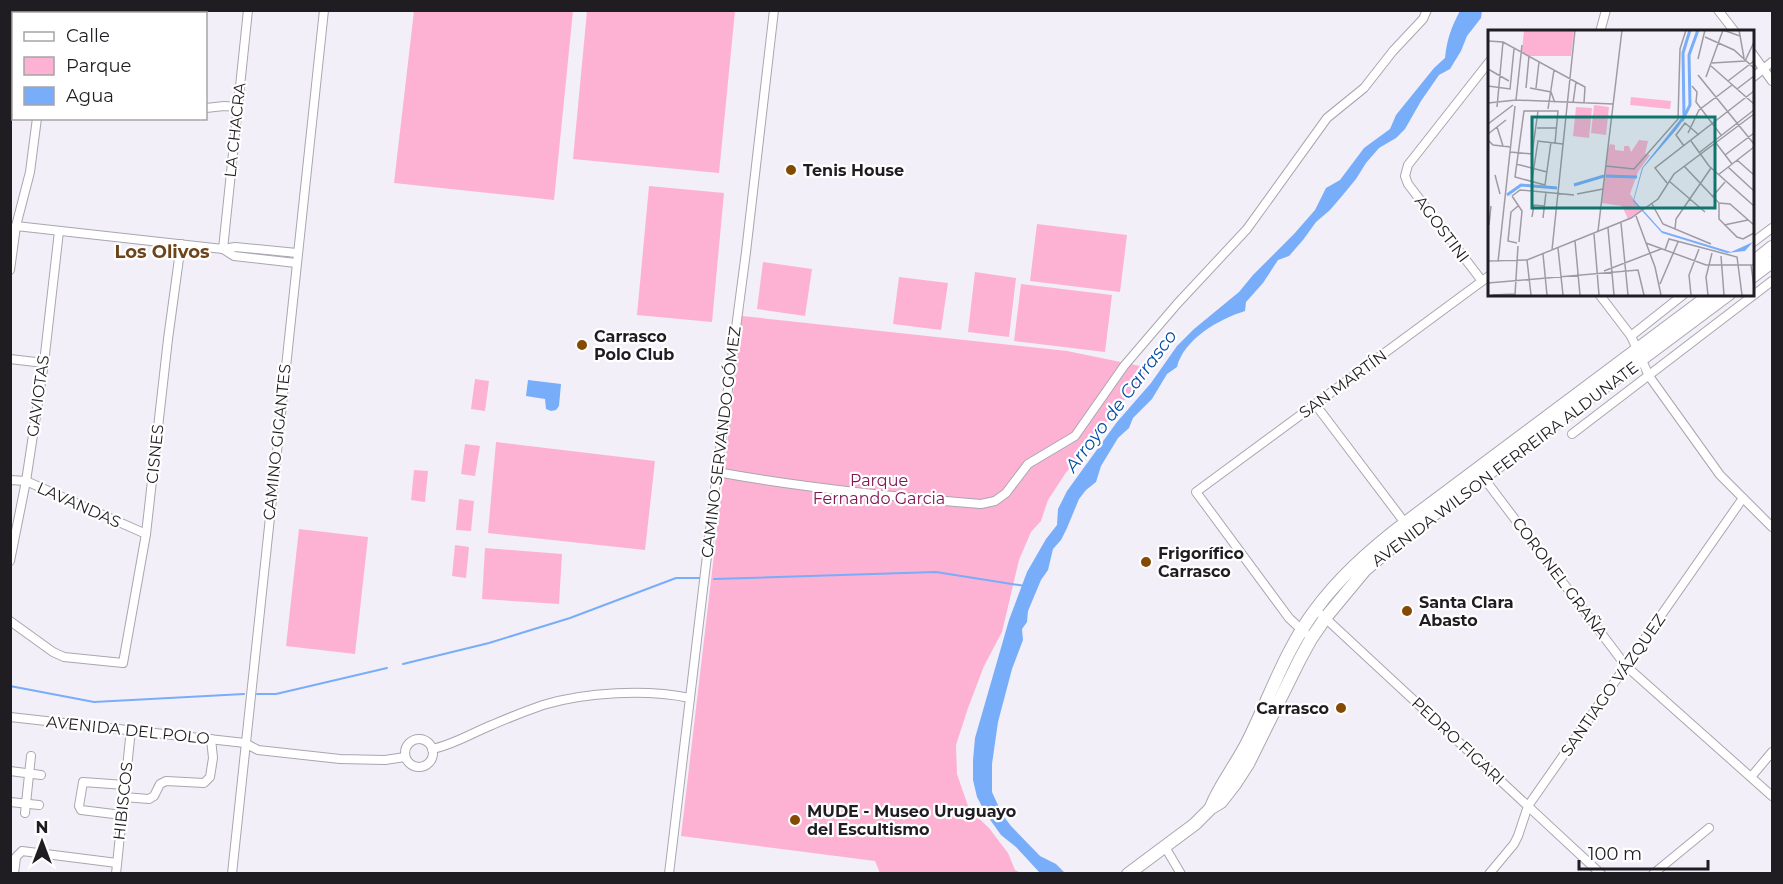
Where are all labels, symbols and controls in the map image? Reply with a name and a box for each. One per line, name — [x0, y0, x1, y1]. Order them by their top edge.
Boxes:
legend — [12, 12, 207, 120]
text: Calle — [66, 25, 110, 47]
inset map — [1488, 30, 1753, 296]
text: Parque — [66, 55, 132, 77]
street label: LA CHACRA — [221, 81, 249, 178]
text: Agua — [66, 85, 114, 107]
place label: Tenis House — [803, 161, 904, 180]
marker: Tenis House — [784, 163, 798, 177]
street label: AGOSTINI — [1411, 192, 1473, 266]
district label: Los Olivos — [114, 241, 210, 263]
street label: CAMINO SERVANDO GÓMEZ — [697, 325, 745, 559]
water label: Arroyo de Carrasco — [1060, 326, 1182, 477]
place label: Carrasco Polo Club — [594, 327, 674, 364]
marker: Carrasco Polo Club — [575, 338, 589, 352]
street label: SAN MARTÍN — [1295, 346, 1391, 422]
street label: GAVIOTAS — [23, 354, 53, 438]
street label: AVENIDA WILSON FERREIRA ALDUNATE — [1368, 358, 1642, 570]
street label: CAMINO GIGANTES — [259, 363, 295, 521]
street label: CISNES — [142, 423, 168, 485]
park label: Parque Fernando Garcia — [813, 471, 945, 508]
street label: LAVANDAS — [34, 478, 124, 532]
street label: CORONEL GRAÑA — [1508, 514, 1612, 643]
place label: Frigorífico Carrasco — [1158, 544, 1244, 581]
marker: Frigorífico Carrasco — [1139, 555, 1153, 569]
place label: Santa Clara Abasto — [1418, 593, 1514, 630]
marker: Santa Clara Abasto — [1400, 604, 1414, 618]
street label: SANTIAGO VÁZQUEZ — [1557, 610, 1669, 760]
street label: PEDRO FIGARI — [1408, 693, 1508, 789]
place label: Carrasco — [1256, 699, 1329, 718]
marker: Carrasco — [1334, 701, 1348, 715]
street label: AVENIDA DEL POLO — [45, 712, 211, 748]
street label: HIBISCOS — [109, 761, 137, 841]
place label: MUDE - Museo Uruguayo del Escultismo — [807, 802, 1016, 839]
north arrow — [12, 812, 72, 872]
marker: MUDE - Museo Uruguayo del Escultismo — [788, 813, 802, 827]
text: N — [36, 818, 48, 837]
scale bar — [1579, 833, 1708, 871]
text: 100 m — [1588, 843, 1642, 865]

